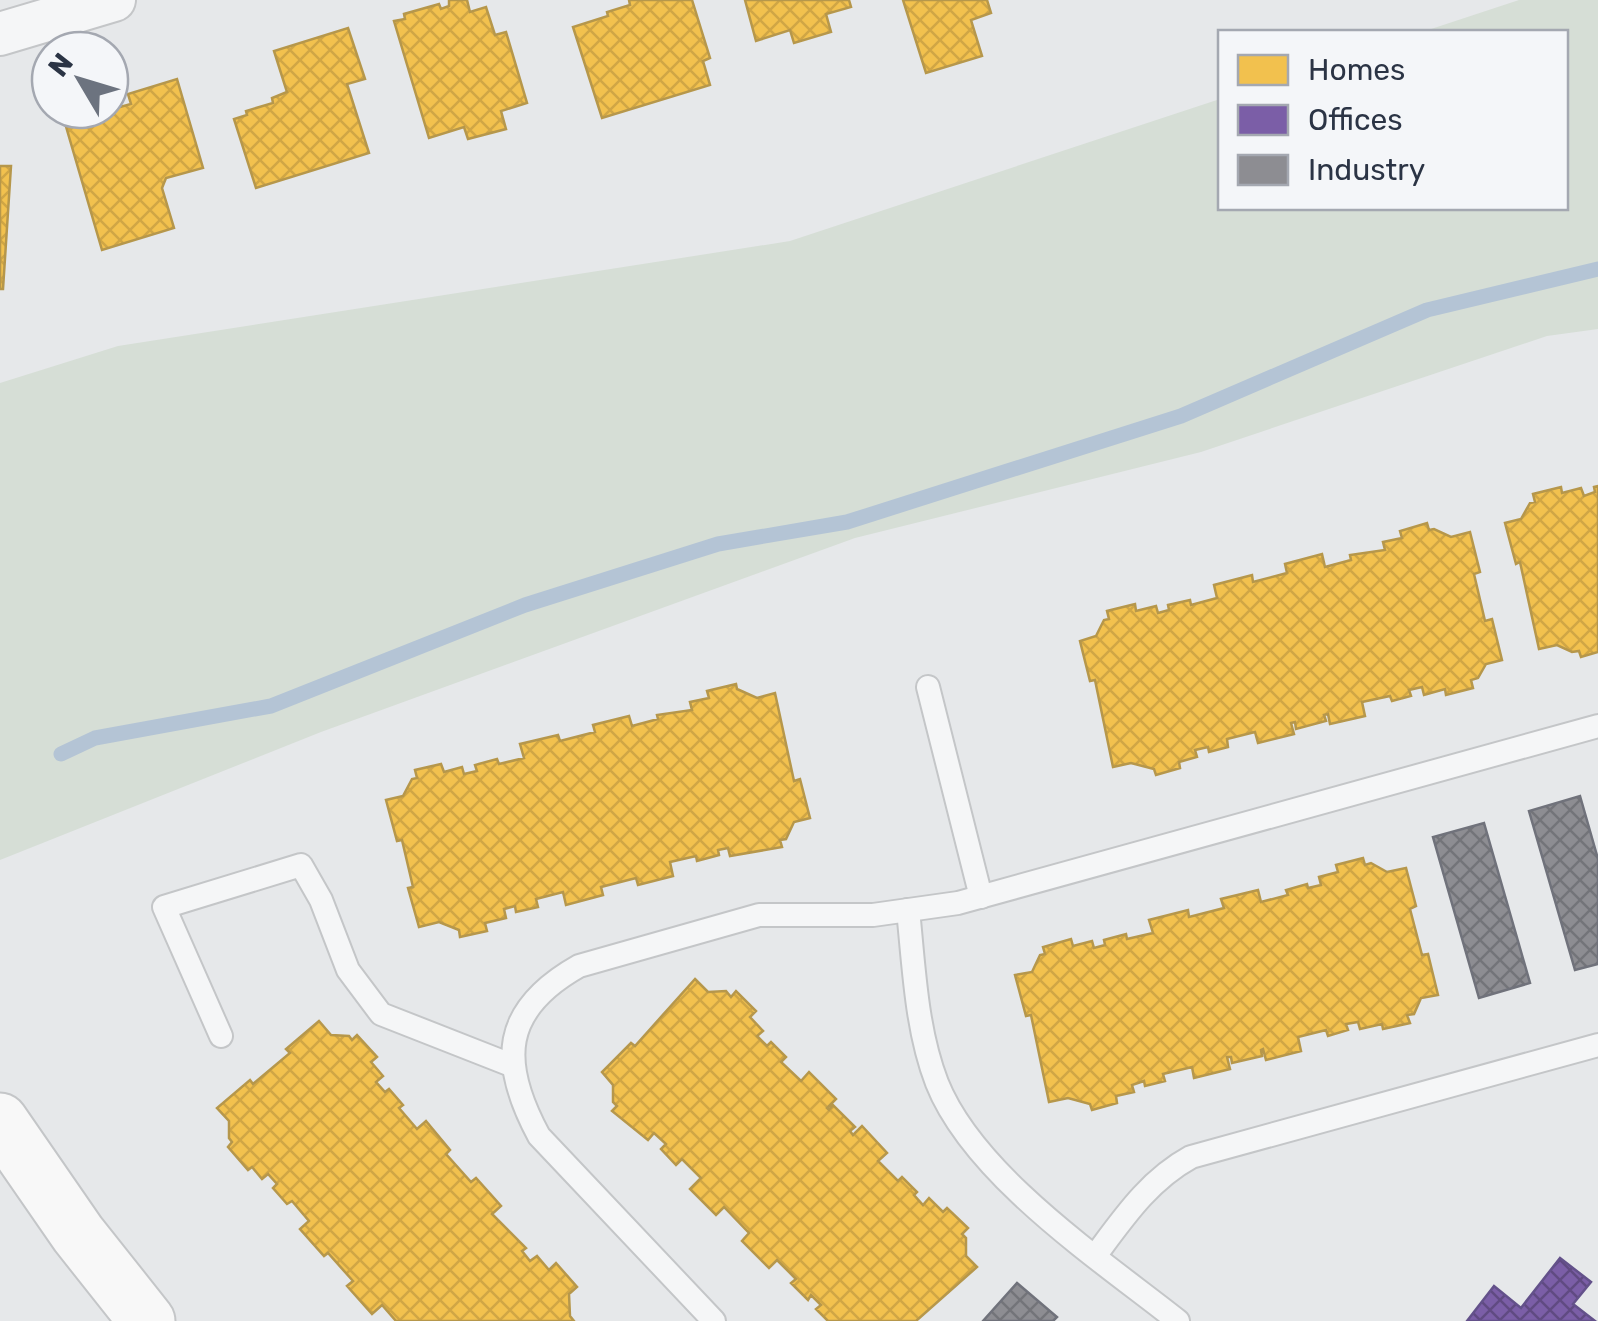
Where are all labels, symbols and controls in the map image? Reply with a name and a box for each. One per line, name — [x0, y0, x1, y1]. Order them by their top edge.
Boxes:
north arrow — [30, 30, 130, 130]
legend — [1218, 30, 1568, 210]
text: N — [41, 47, 80, 83]
text: Homes — [1308, 52, 1405, 88]
text: Offices — [1308, 102, 1403, 138]
text: Industry — [1308, 152, 1425, 188]

